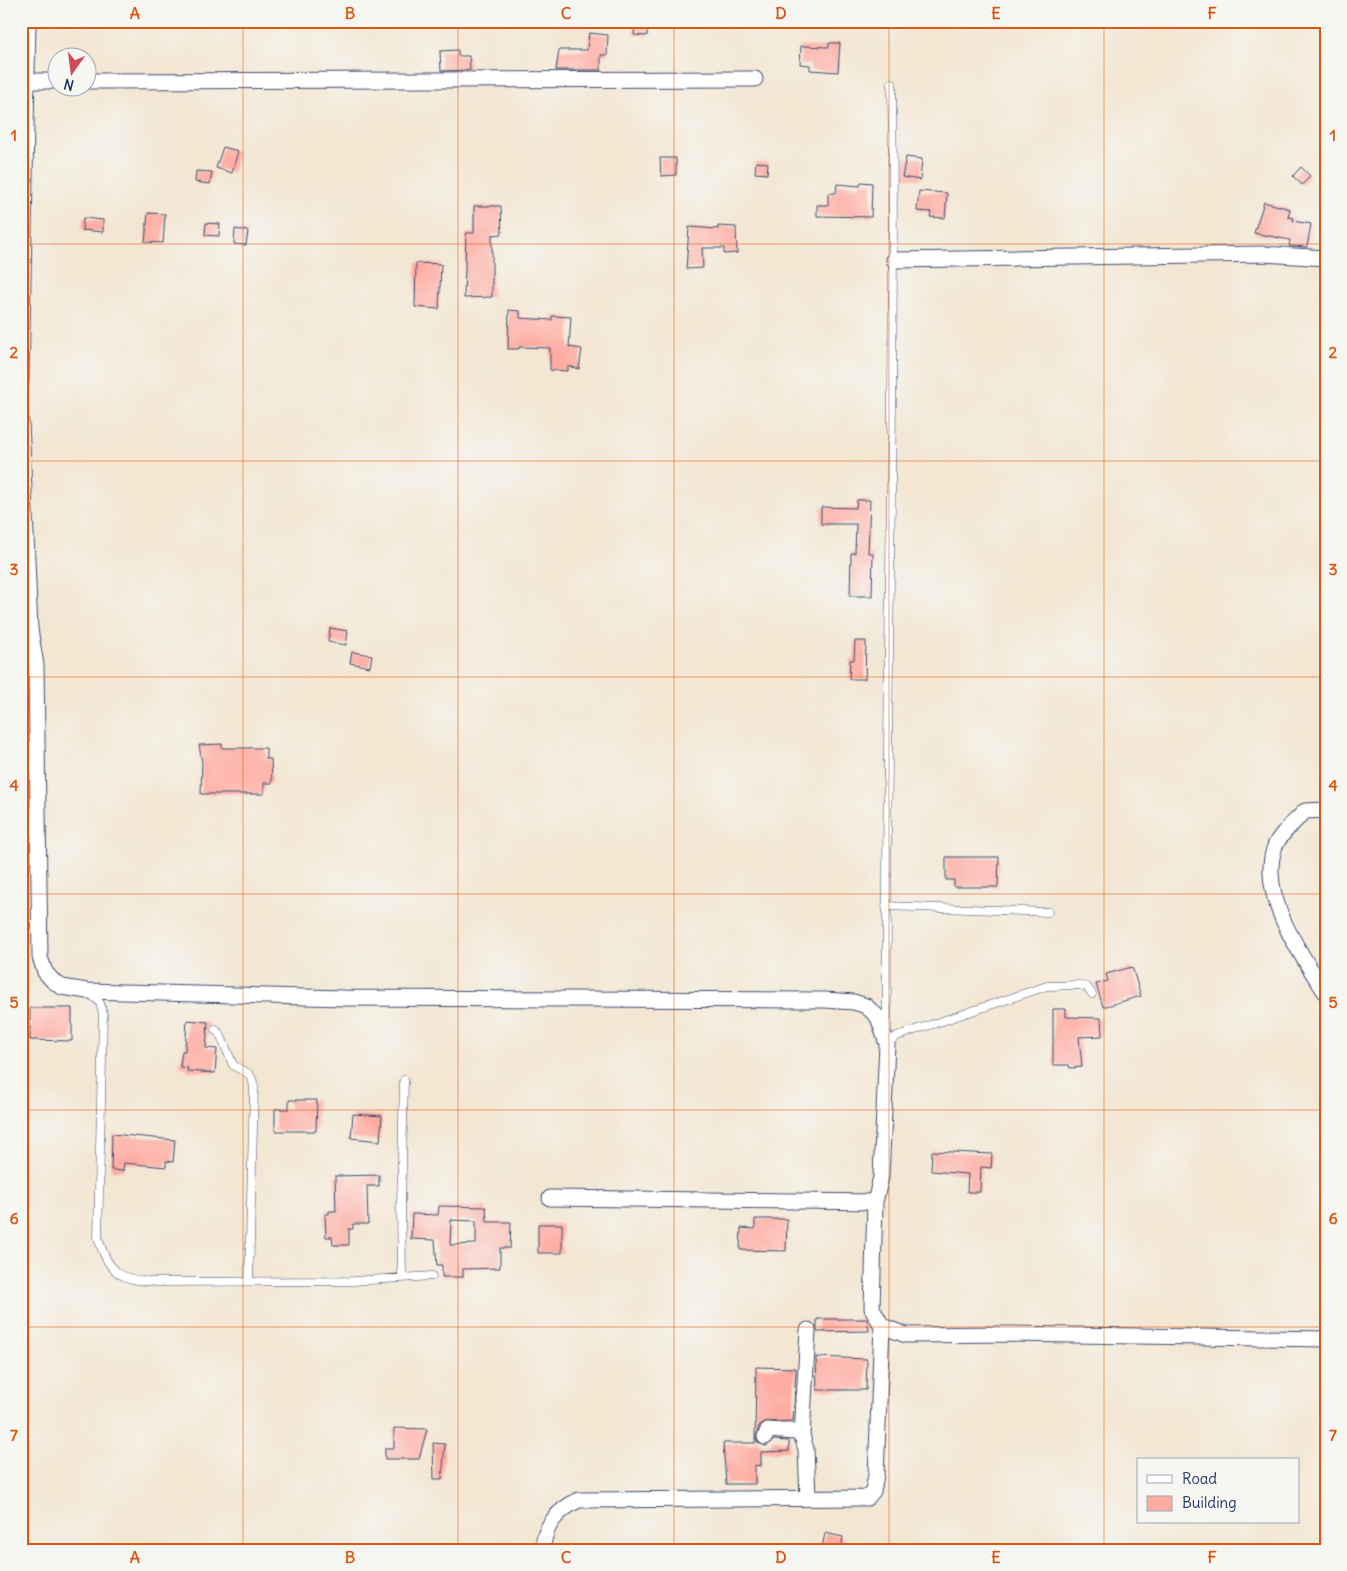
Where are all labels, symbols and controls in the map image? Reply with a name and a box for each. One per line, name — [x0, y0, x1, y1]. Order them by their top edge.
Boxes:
text: A — [130, 3, 140, 23]
text: B — [345, 3, 356, 23]
text: C — [561, 3, 572, 23]
text: D — [775, 3, 787, 23]
text: E — [991, 3, 1001, 23]
text: F — [1207, 3, 1217, 23]
north arrow — [48, 48, 98, 98]
text: N — [62, 75, 76, 95]
text: 1 — [11, 125, 17, 145]
text: 1 — [1330, 125, 1336, 145]
text: 2 — [10, 342, 19, 362]
text: 2 — [1329, 342, 1338, 362]
text: 3 — [9, 559, 19, 579]
text: 3 — [1328, 559, 1338, 579]
text: 4 — [9, 775, 19, 795]
text: 4 — [1328, 775, 1338, 795]
text: 5 — [9, 992, 19, 1012]
text: 5 — [1328, 992, 1338, 1012]
text: 6 — [9, 1208, 19, 1228]
text: 6 — [1328, 1208, 1338, 1228]
text: 7 — [10, 1425, 18, 1445]
text: 7 — [1329, 1425, 1337, 1445]
legend — [1137, 1458, 1300, 1524]
text: Road — [1182, 1469, 1217, 1488]
text: Building — [1182, 1493, 1237, 1512]
text: A — [130, 1547, 140, 1567]
text: B — [345, 1547, 356, 1567]
text: C — [561, 1547, 572, 1567]
text: D — [775, 1547, 787, 1567]
text: E — [991, 1547, 1001, 1567]
text: F — [1207, 1547, 1217, 1567]

